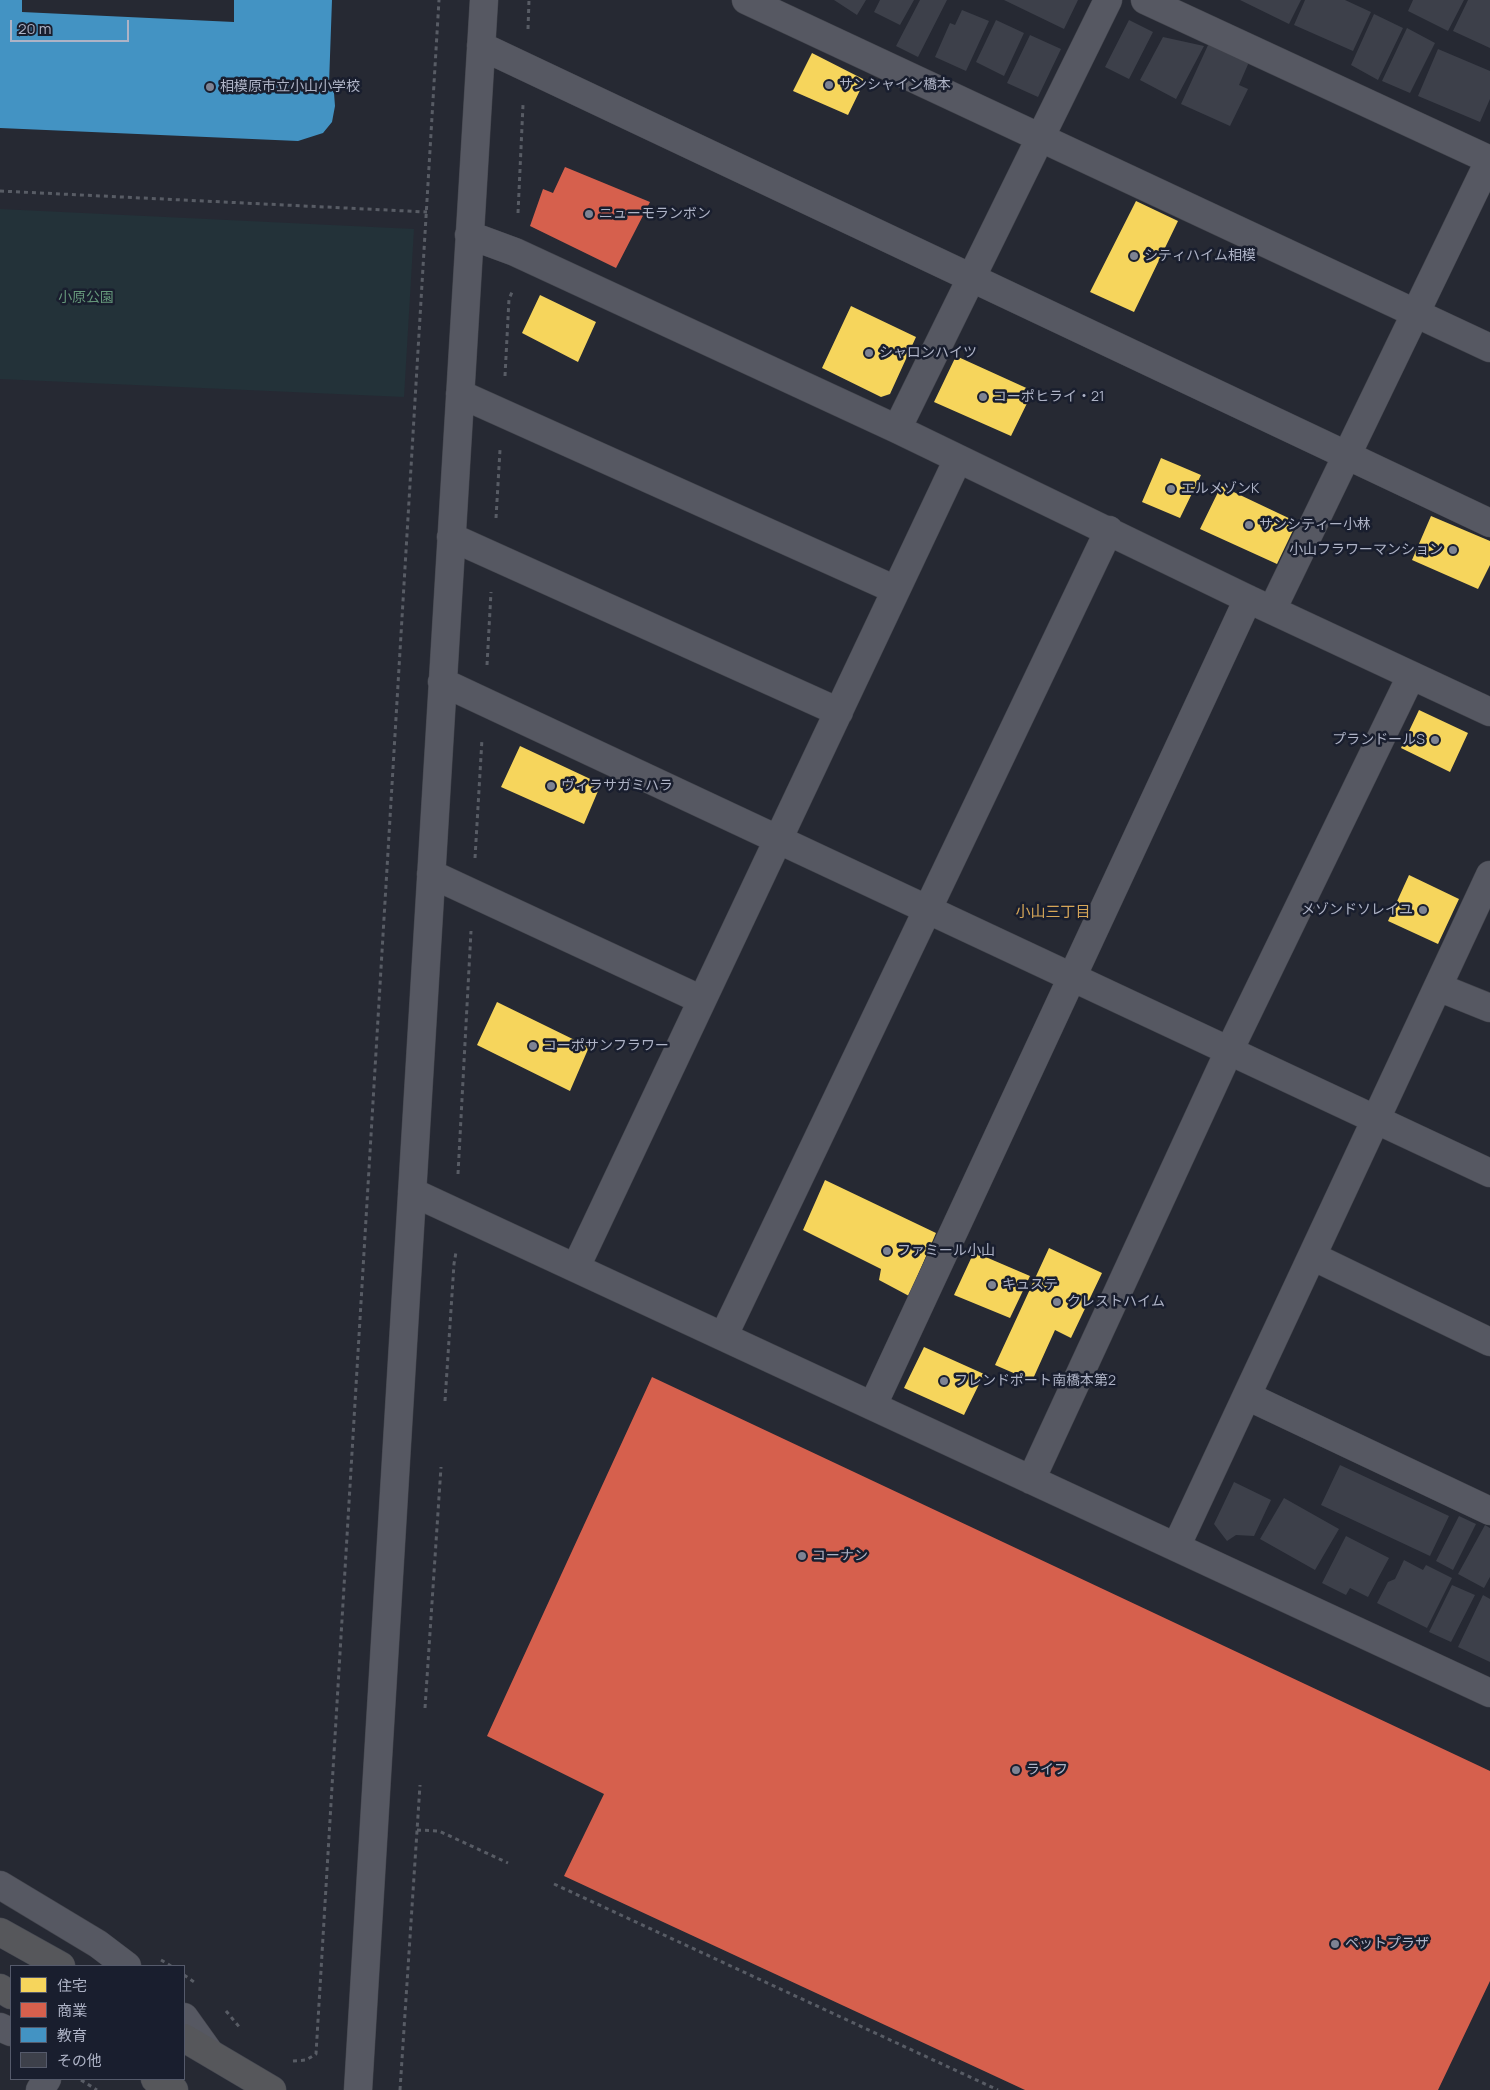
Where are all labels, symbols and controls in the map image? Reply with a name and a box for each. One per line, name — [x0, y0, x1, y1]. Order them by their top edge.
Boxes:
scale bar — [12, 10, 131, 42]
text: 20 m — [18, 18, 51, 39]
place label: サンシャイン橋本 — [839, 77, 951, 93]
place label: 相模原市立小山小学校 — [220, 79, 360, 95]
marker: サンシャイン橋本 — [823, 79, 835, 91]
marker: 相模原市立小山小学校 — [204, 81, 216, 93]
place label: ニューモランボン — [599, 206, 711, 222]
marker: ニューモランボン — [583, 208, 595, 220]
place label: シティハイム相模 — [1144, 248, 1256, 264]
marker: シティハイム相模 — [1128, 250, 1140, 262]
park label: 小原公園 — [58, 290, 114, 306]
place label: シャロンハイツ — [879, 345, 977, 361]
marker: シャロンハイツ — [863, 347, 875, 359]
place label: コーポヒライ・21 — [993, 389, 1104, 405]
marker: コーポヒライ・21 — [977, 391, 989, 403]
place label: エルメゾンK — [1181, 481, 1259, 497]
marker: エルメゾンK — [1165, 483, 1177, 495]
place label: サンシティー小林 — [1259, 517, 1371, 533]
marker: サンシティー小林 — [1243, 519, 1255, 531]
place label: 小山フラワーマンション — [1289, 542, 1443, 558]
marker: 小山フラワーマンション — [1447, 544, 1459, 556]
place label: プランドールS — [1332, 732, 1425, 748]
marker: プランドールS — [1429, 734, 1441, 746]
place label: ヴィラサガミハラ — [561, 778, 673, 794]
marker: ヴィラサガミハラ — [545, 780, 557, 792]
place label: メゾンドソレイユ — [1301, 902, 1413, 918]
district label: 小山三丁目 — [1016, 904, 1090, 922]
marker: メゾンドソレイユ — [1417, 904, 1429, 916]
place label: コーポサンフラワー — [543, 1038, 669, 1054]
marker: コーポサンフラワー — [527, 1040, 539, 1052]
place label: ファミール小山 — [897, 1243, 995, 1259]
marker: ファミール小山 — [881, 1245, 893, 1257]
place label: キュステ — [1002, 1277, 1058, 1293]
marker: キュステ — [986, 1279, 998, 1291]
place label: クレストハイム — [1067, 1294, 1165, 1310]
marker: クレストハイム — [1051, 1296, 1063, 1308]
place label: フレンドポート南橋本第2 — [954, 1373, 1116, 1389]
marker: フレンドポート南橋本第2 — [938, 1375, 950, 1387]
place label: コーナン — [812, 1548, 868, 1564]
marker: コーナン — [796, 1550, 808, 1562]
place label: ライフ — [1026, 1762, 1068, 1778]
marker: ライフ — [1010, 1764, 1022, 1776]
place label: ペットプラザ — [1345, 1936, 1429, 1952]
marker: ペットプラザ — [1329, 1938, 1341, 1950]
legend — [10, 1965, 185, 2080]
text: 住宅 — [57, 1975, 87, 1996]
text: 商業 — [57, 2000, 87, 2021]
text: 教育 — [57, 2025, 87, 2046]
text: その他 — [57, 2050, 102, 2071]

